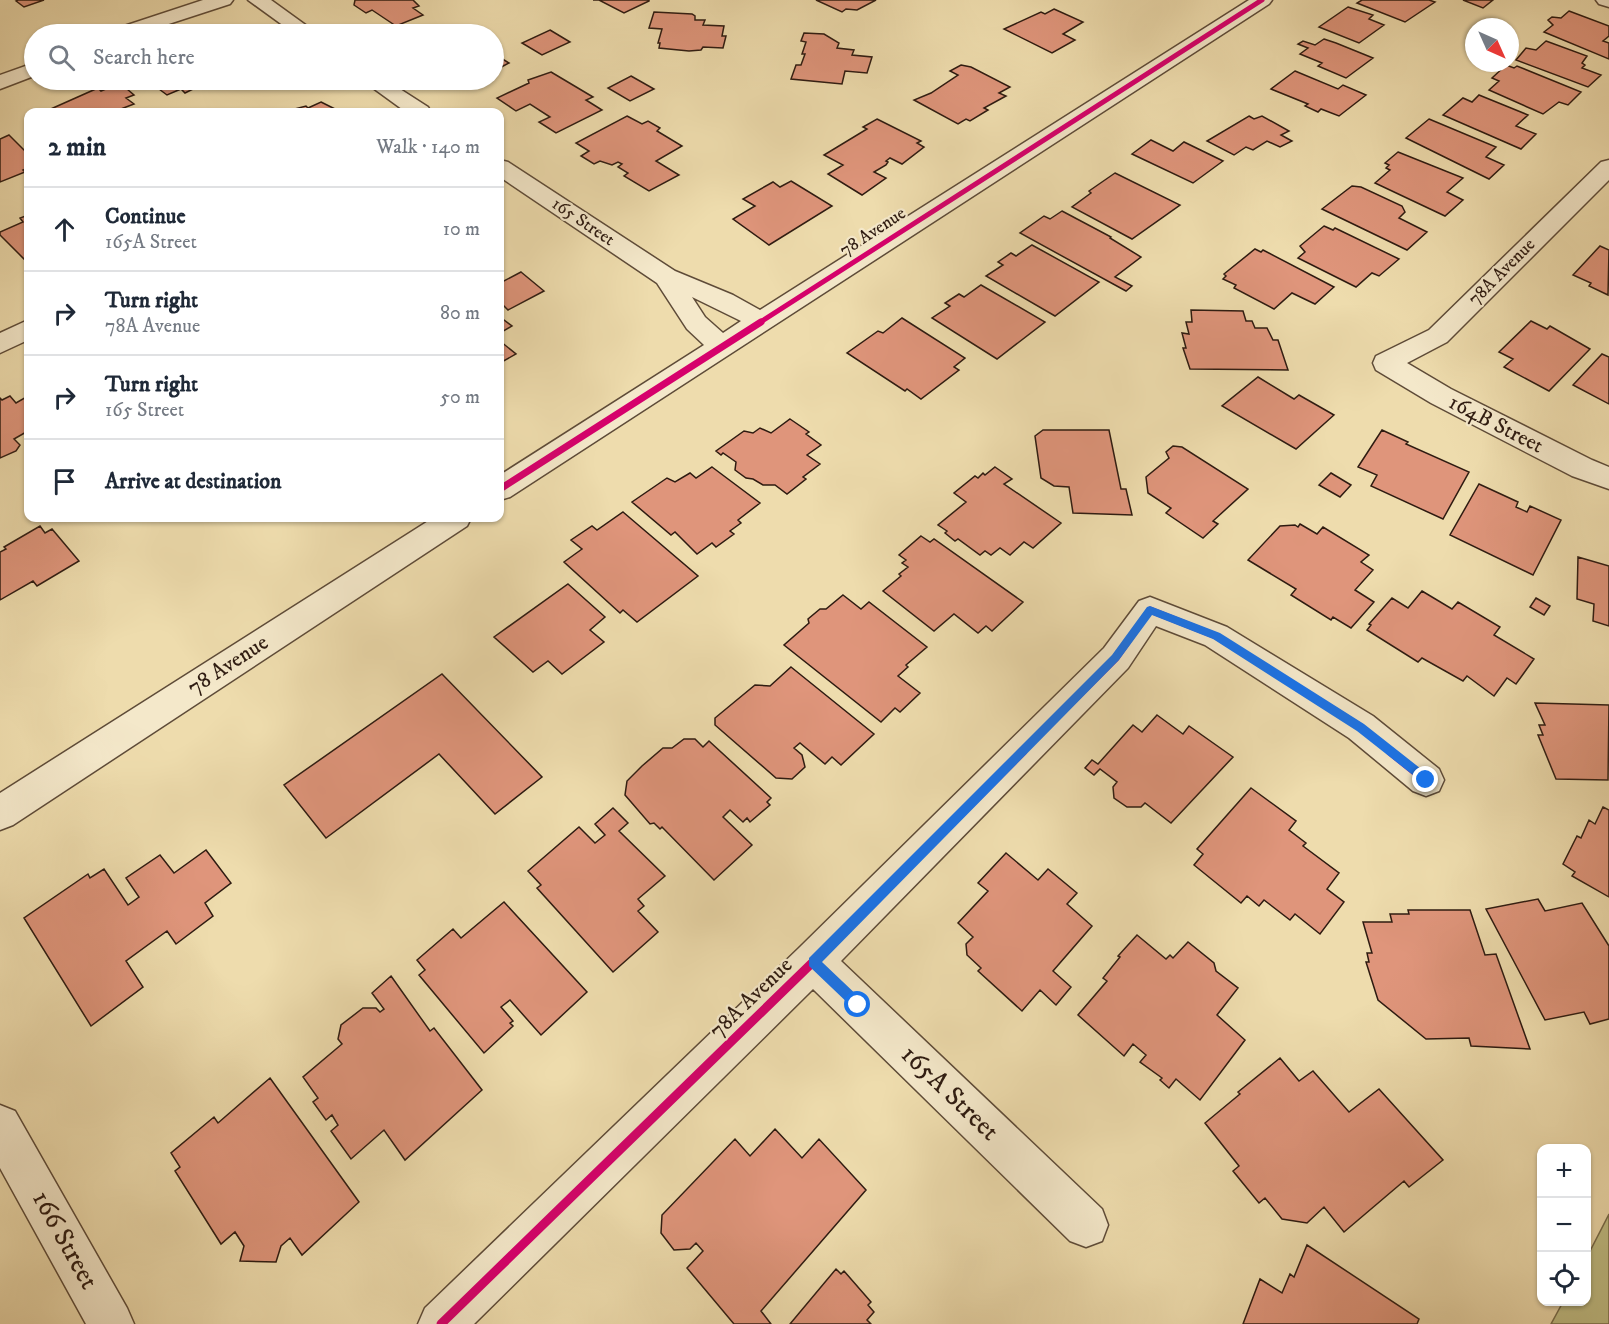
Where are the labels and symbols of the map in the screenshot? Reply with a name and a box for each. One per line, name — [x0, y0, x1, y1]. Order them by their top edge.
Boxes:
north arrow — [1465, 18, 1519, 72]
street label: 165 Street — [547, 193, 619, 251]
street label: 78 Avenue — [836, 203, 910, 261]
street label: 78A Avenue — [1464, 234, 1540, 310]
street label: 164B Street — [1444, 389, 1548, 459]
street label: 78 Avenue — [183, 629, 273, 701]
route end — [1412, 766, 1438, 792]
street label: 78A Avenue — [704, 952, 798, 1044]
route start — [844, 991, 870, 1017]
street label: 165A Street — [894, 1038, 1007, 1149]
street label: 166 Street — [24, 1185, 106, 1296]

